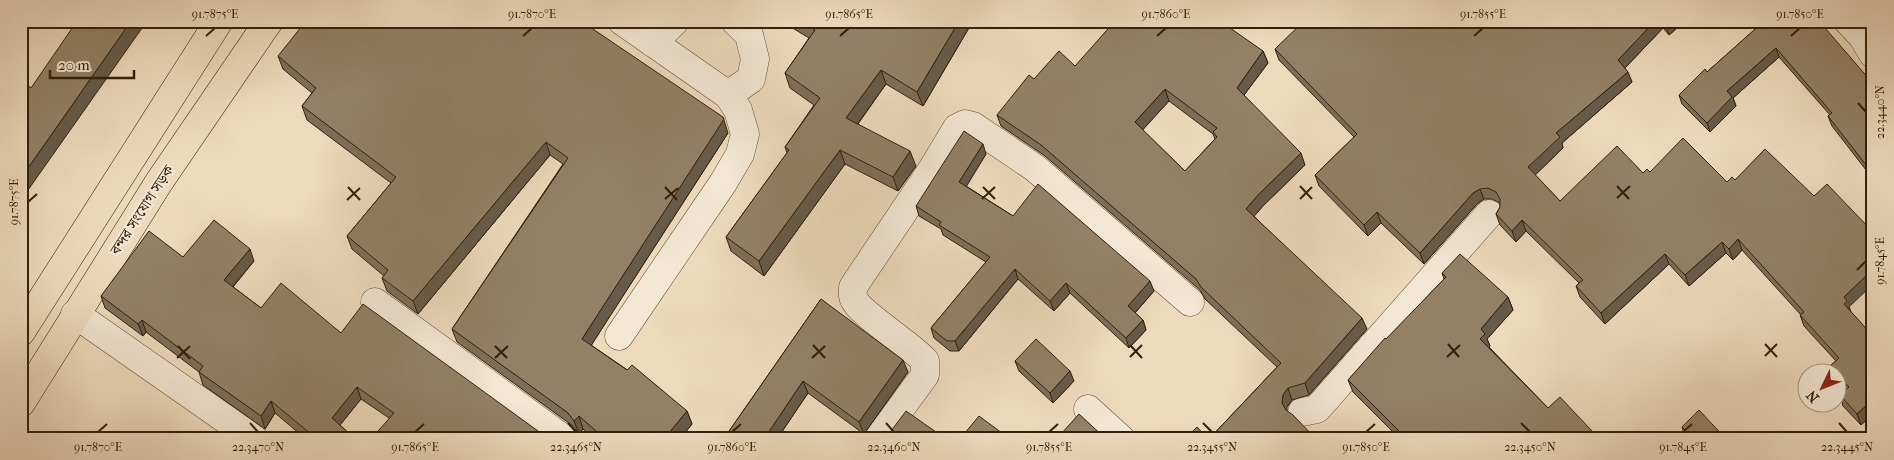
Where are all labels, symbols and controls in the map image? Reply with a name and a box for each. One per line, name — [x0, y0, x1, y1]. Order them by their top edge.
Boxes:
text: 91.7875°E — [192, 7, 238, 21]
text: 91.7870°E — [508, 7, 556, 21]
text: 91.7865°E — [825, 7, 873, 21]
text: 91.7860°E — [1142, 7, 1190, 21]
text: 91.7855°E — [1460, 7, 1506, 21]
text: 91.7850°E — [1776, 7, 1824, 21]
scale bar — [50, 48, 134, 80]
text: 20 m — [58, 56, 90, 74]
text: 22.3440°N — [1873, 85, 1887, 139]
street label: বন্দর সংযোগ সড়ক — [106, 161, 178, 259]
text: 91.7875°E — [7, 179, 21, 225]
text: 91.7845°E — [1873, 237, 1887, 285]
north arrow — [1796, 362, 1846, 412]
text: N — [1803, 387, 1823, 406]
text: 91.7870°E — [74, 440, 122, 454]
text: 22.3470°N — [232, 440, 284, 454]
text: 91.7865°E — [391, 440, 439, 454]
text: 22.3465°N — [550, 440, 602, 454]
text: 91.7860°E — [708, 440, 756, 454]
text: 22.3460°N — [867, 440, 921, 454]
text: 91.7855°E — [1026, 440, 1072, 454]
text: 22.3455°N — [1187, 440, 1237, 454]
text: 91.7850°E — [1342, 440, 1390, 454]
text: 22.3450°N — [1504, 440, 1556, 454]
text: 91.7845°E — [1659, 440, 1707, 454]
text: 22.3445°N — [1821, 440, 1873, 454]

